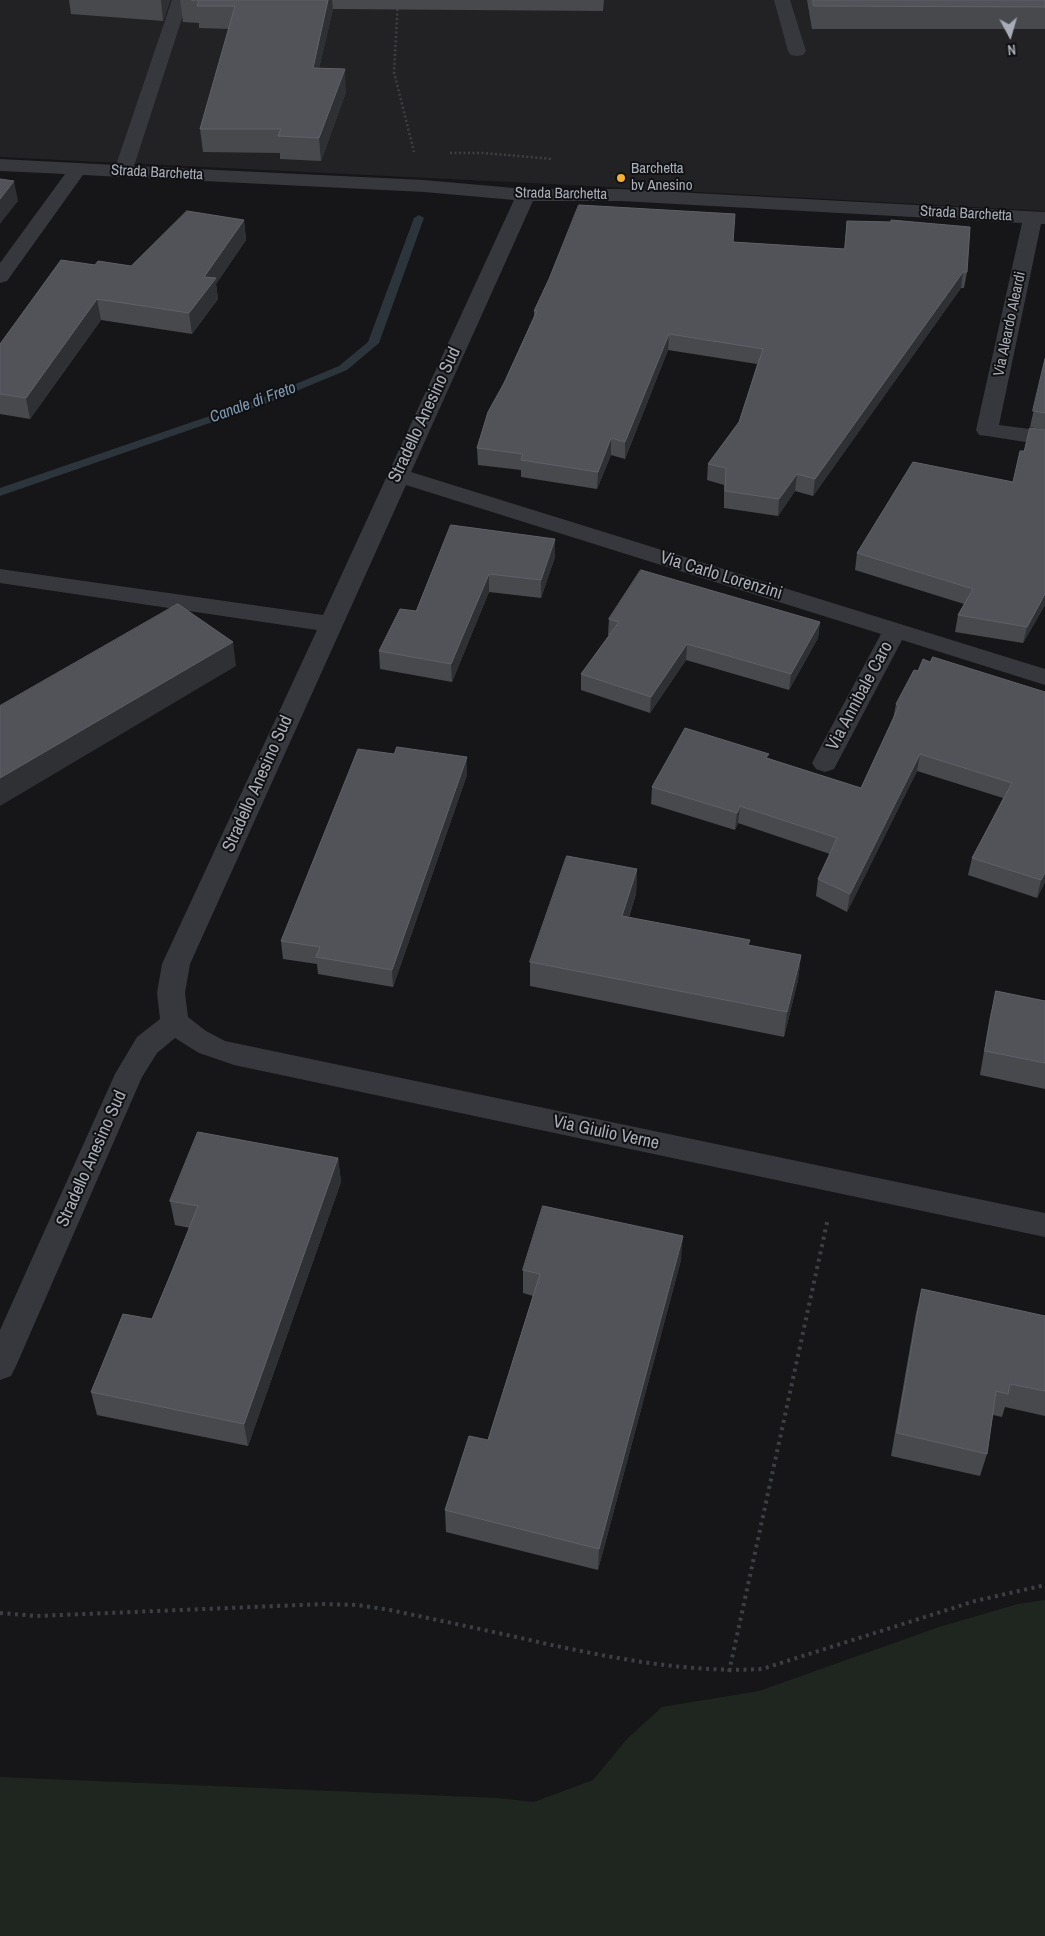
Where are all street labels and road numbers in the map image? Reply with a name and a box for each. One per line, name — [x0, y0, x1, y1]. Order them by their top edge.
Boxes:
street label: Strada Barchetta — [110, 162, 204, 184]
street label: Strada Barchetta — [515, 184, 607, 204]
street label: Strada Barchetta — [919, 203, 1013, 225]
street label: Via Aleardo Aleardi — [990, 270, 1030, 378]
street label: Stradello Anesino Sud — [384, 344, 466, 486]
street label: Via Carlo Lorenzini — [657, 547, 785, 605]
street label: Via Annibale Caro — [822, 638, 898, 754]
street label: Stradello Anesino Sud — [218, 713, 298, 855]
street label: Stradello Anesino Sud — [52, 1088, 132, 1230]
street label: Via Giulio Verne — [551, 1111, 661, 1155]

